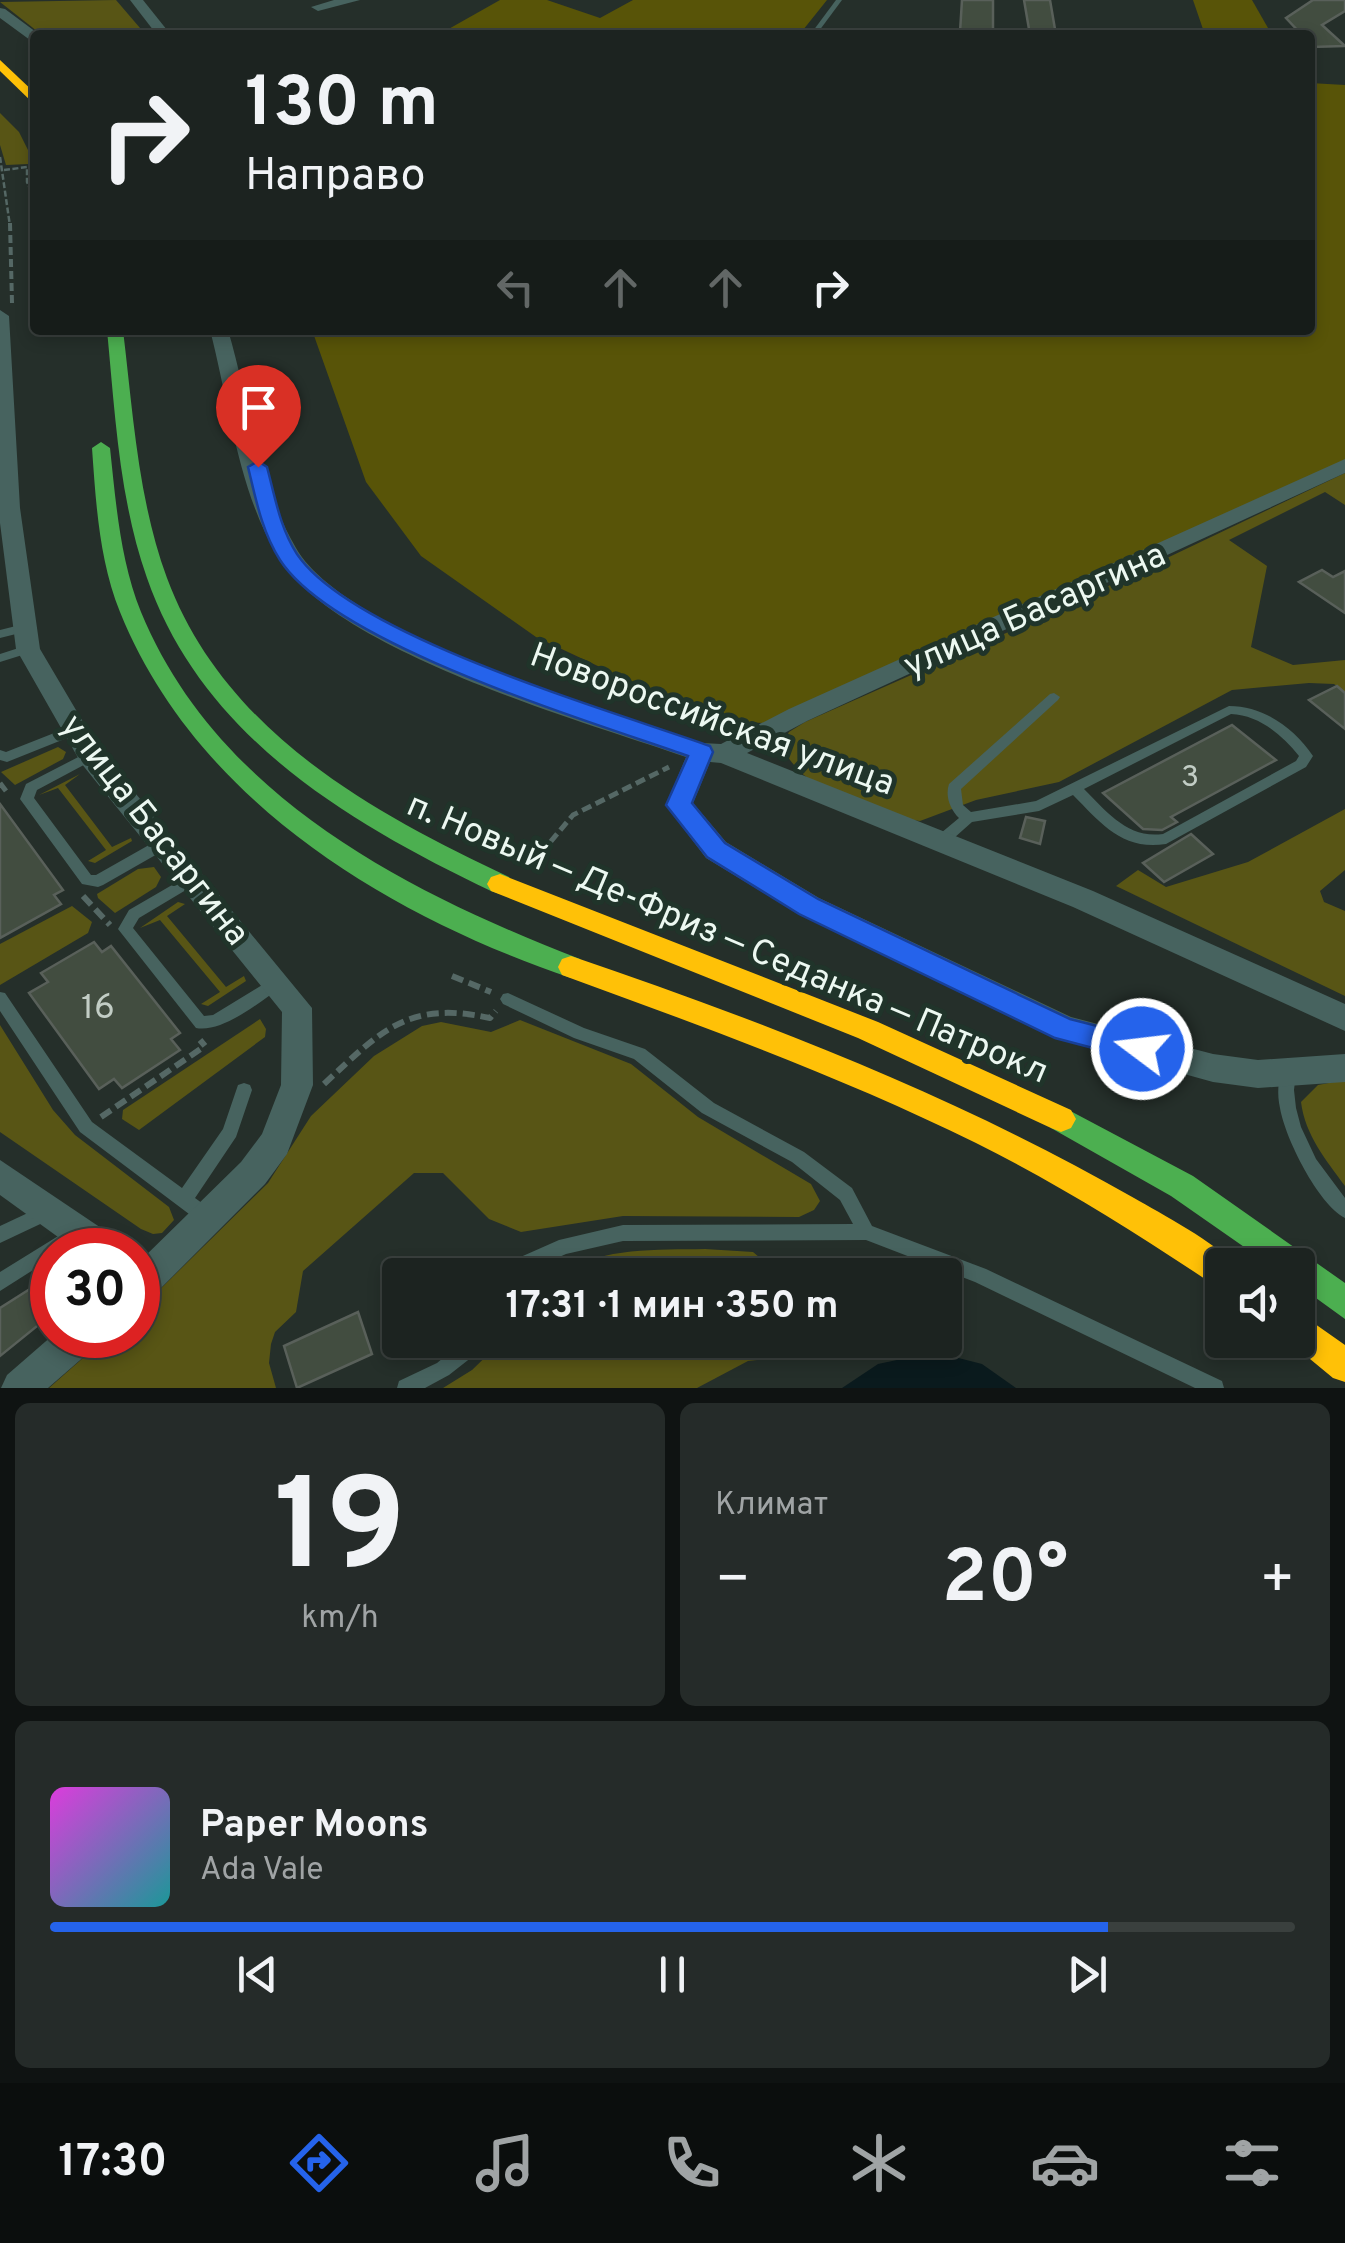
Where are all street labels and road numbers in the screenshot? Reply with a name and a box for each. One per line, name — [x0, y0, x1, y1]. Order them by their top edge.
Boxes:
street label: улица Басаргина — [897, 534, 1173, 689]
street label: Новороссийская улица — [524, 634, 900, 807]
street label: улица Басаргина — [49, 706, 258, 956]
street label: п. Новый — Де-Фриз — Седанка — Патрокл — [400, 784, 1054, 1095]

